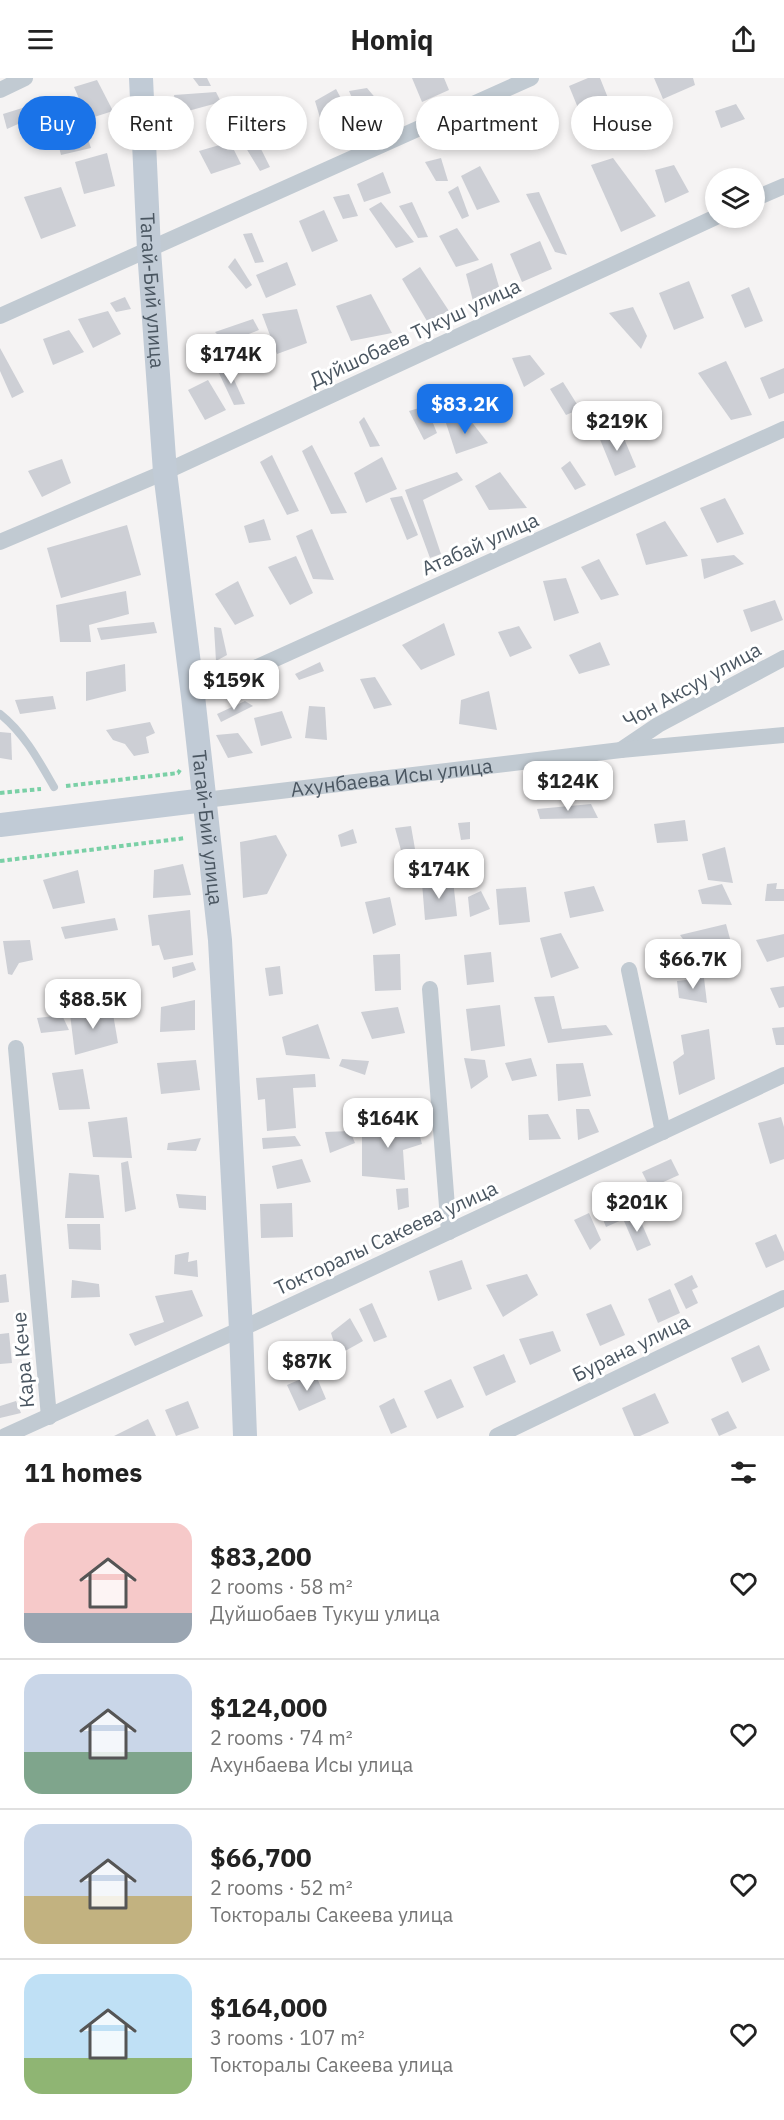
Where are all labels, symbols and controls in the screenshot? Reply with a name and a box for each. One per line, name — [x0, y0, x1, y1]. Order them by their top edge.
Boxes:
text: Homiq — [350, 22, 434, 57]
icon: menu — [24, 23, 57, 56]
icon: share — [727, 23, 760, 56]
chip: Buy — [18, 96, 96, 150]
chip: Rent — [108, 96, 194, 150]
chip: Filters — [206, 96, 307, 150]
chip: New — [319, 96, 404, 150]
chip: Apartment — [416, 96, 559, 150]
chip: House — [571, 96, 673, 150]
map controls — [705, 168, 765, 228]
button: layers — [705, 168, 765, 228]
street label: Тагай-Бий улица — [134, 212, 172, 370]
street label: Дуйшобаев Тукуш улица — [305, 272, 525, 393]
pin: $174K — [189, 334, 273, 385]
text: $174K — [200, 340, 262, 367]
pin: $83.2K — [416, 384, 514, 435]
text: $83.2K — [431, 390, 499, 417]
pin: $219K — [575, 401, 659, 452]
text: $219K — [586, 407, 648, 434]
street label: Атабай улица — [417, 505, 543, 581]
street label: Чон Аксуу улица — [618, 635, 766, 734]
pin: $159K — [192, 660, 276, 711]
text: $159K — [203, 666, 265, 693]
street label: Тагай-Бий улица — [186, 749, 230, 907]
street label: Ахунбаева Исы улица — [289, 752, 494, 803]
pin: $124K — [526, 761, 610, 812]
text: $124K — [537, 767, 599, 794]
pin: $174K — [397, 849, 481, 900]
text: $174K — [408, 855, 470, 882]
pin: $66.7K — [644, 939, 742, 990]
text: $66.7K — [659, 945, 727, 972]
pin: $88.5K — [44, 979, 142, 1030]
text: $88.5K — [59, 985, 127, 1012]
pin: $164K — [346, 1098, 430, 1149]
text: $164K — [357, 1104, 419, 1131]
street label: Токторалы Сакеева улица — [270, 1174, 502, 1301]
pin: $201K — [595, 1182, 679, 1233]
text: $201K — [606, 1188, 668, 1215]
street label: Бурана улица — [568, 1307, 694, 1388]
street label: Кара Кече — [5, 1311, 40, 1409]
pin: $87K — [271, 1341, 343, 1392]
text: $87K — [282, 1347, 332, 1374]
text: 11 homes — [24, 1455, 142, 1489]
icon: filters — [727, 1456, 760, 1489]
text: $83,200 — [210, 1539, 312, 1573]
icon: home — [72, 1547, 144, 1619]
icon: heart — [727, 1567, 760, 1600]
text: 2 rooms · 58 m² — [210, 1573, 353, 1600]
text: Дуйшобаев Тукуш улица — [210, 1600, 440, 1627]
text: $124,000 — [210, 1690, 327, 1724]
icon: home — [72, 1698, 144, 1770]
icon: heart — [727, 1718, 760, 1751]
text: 2 rooms · 74 m² — [210, 1724, 353, 1751]
text: Ахунбаева Исы улица — [210, 1751, 413, 1778]
text: $66,700 — [210, 1840, 312, 1874]
icon: home — [72, 1848, 144, 1920]
icon: heart — [727, 1868, 760, 1901]
text: 2 rooms · 52 m² — [210, 1874, 353, 1901]
text: Токторалы Сакеева улица — [210, 1901, 453, 1928]
text: $164,000 — [210, 1990, 327, 2024]
icon: home — [72, 1998, 144, 2070]
icon: heart — [727, 2018, 760, 2051]
text: 3 rooms · 107 m² — [210, 2024, 365, 2051]
text: Токторалы Сакеева улица — [210, 2051, 453, 2078]

